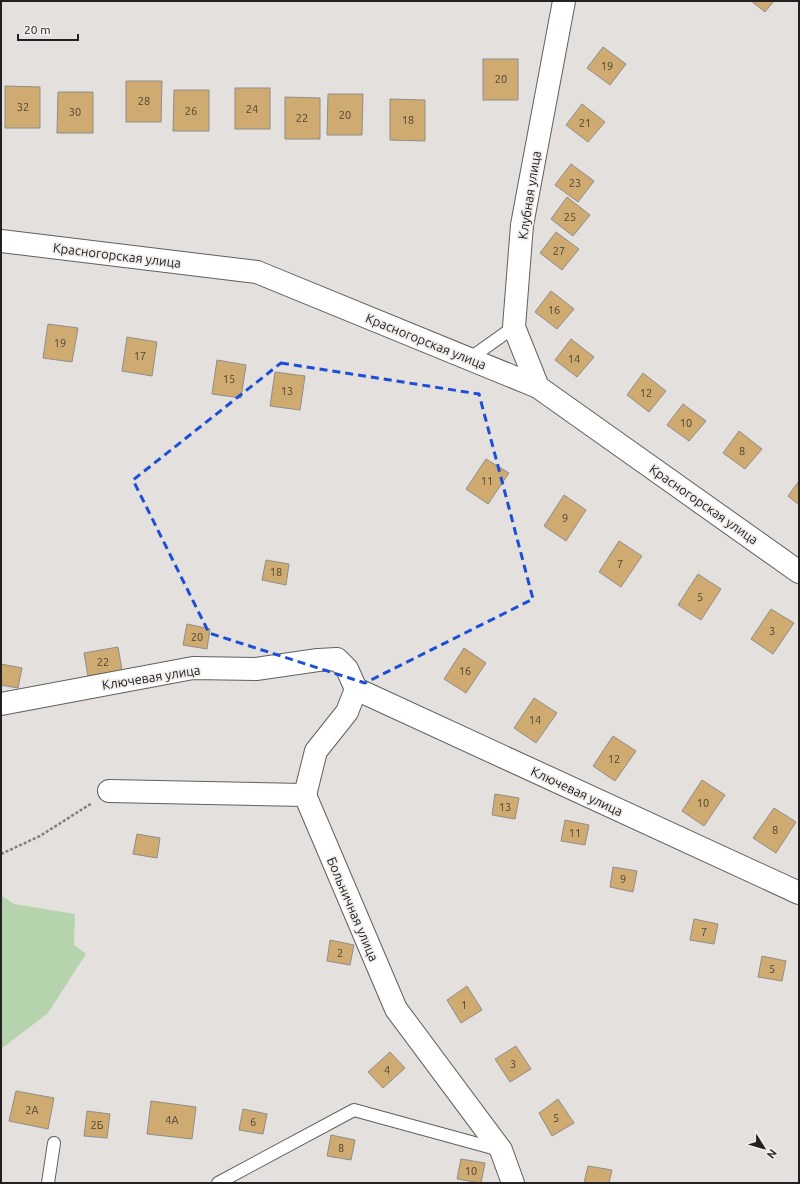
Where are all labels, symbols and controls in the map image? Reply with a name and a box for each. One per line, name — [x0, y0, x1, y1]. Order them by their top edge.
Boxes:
scale bar — [18, 16, 78, 42]
text: 20 m — [24, 23, 51, 36]
house number: 19 — [601, 60, 613, 72]
house number: 20 — [495, 73, 507, 85]
house number: 28 — [138, 95, 150, 107]
house number: 32 — [17, 101, 29, 113]
house number: 24 — [246, 103, 258, 115]
house number: 26 — [185, 105, 197, 117]
house number: 30 — [69, 106, 81, 118]
house number: 20 — [339, 109, 351, 121]
house number: 22 — [296, 112, 308, 124]
house number: 18 — [402, 114, 414, 126]
house number: 21 — [579, 117, 591, 129]
street label: Клубная улица — [515, 150, 543, 240]
house number: 23 — [569, 177, 581, 189]
house number: 25 — [564, 211, 576, 223]
street label: Красногорская улица — [52, 240, 182, 270]
house number: 27 — [553, 245, 565, 257]
house number: 16 — [548, 304, 560, 316]
street label: Красногорская улица — [364, 310, 488, 372]
house number: 19 — [54, 337, 66, 349]
house number: 17 — [134, 350, 146, 362]
house number: 14 — [568, 353, 580, 365]
house number: 15 — [223, 373, 235, 385]
house number: 13 — [281, 385, 293, 397]
house number: 12 — [640, 387, 652, 399]
house number: 10 — [680, 417, 692, 429]
house number: 8 — [739, 445, 745, 457]
street label: Красногорская улица — [647, 461, 761, 547]
house number: 11 — [481, 475, 493, 487]
house number: 9 — [562, 512, 568, 524]
house number: 7 — [617, 558, 623, 570]
house number: 18 — [270, 566, 282, 578]
house number: 5 — [697, 591, 703, 603]
house number: 3 — [769, 625, 775, 637]
house number: 20 — [191, 631, 203, 643]
house number: 22 — [97, 656, 109, 668]
street label: Ключевая улица — [101, 662, 201, 692]
house number: 16 — [459, 665, 471, 677]
house number: 14 — [529, 714, 541, 726]
house number: 12 — [608, 753, 620, 765]
street label: Ключевая улица — [529, 764, 625, 818]
house number: 10 — [697, 797, 709, 809]
house number: 13 — [499, 801, 511, 813]
house number: 8 — [772, 824, 778, 836]
house number: 11 — [569, 827, 581, 839]
street label: Больничная улица — [325, 855, 381, 963]
house number: 9 — [620, 873, 626, 885]
house number: 7 — [701, 926, 707, 938]
house number: 2 — [337, 947, 343, 959]
house number: 5 — [769, 963, 775, 975]
house number: 1 — [461, 999, 467, 1011]
house number: 3 — [510, 1058, 516, 1070]
house number: 4 — [384, 1064, 390, 1076]
house number: 2А — [25, 1104, 40, 1116]
house number: 5 — [553, 1112, 559, 1124]
house number: 4А — [165, 1114, 180, 1126]
house number: 6 — [250, 1116, 256, 1128]
house number: 2Б — [91, 1119, 104, 1131]
north arrow — [744, 1128, 784, 1168]
house number: 8 — [338, 1142, 344, 1154]
text: N — [765, 1147, 779, 1161]
house number: 10 — [465, 1165, 477, 1177]

